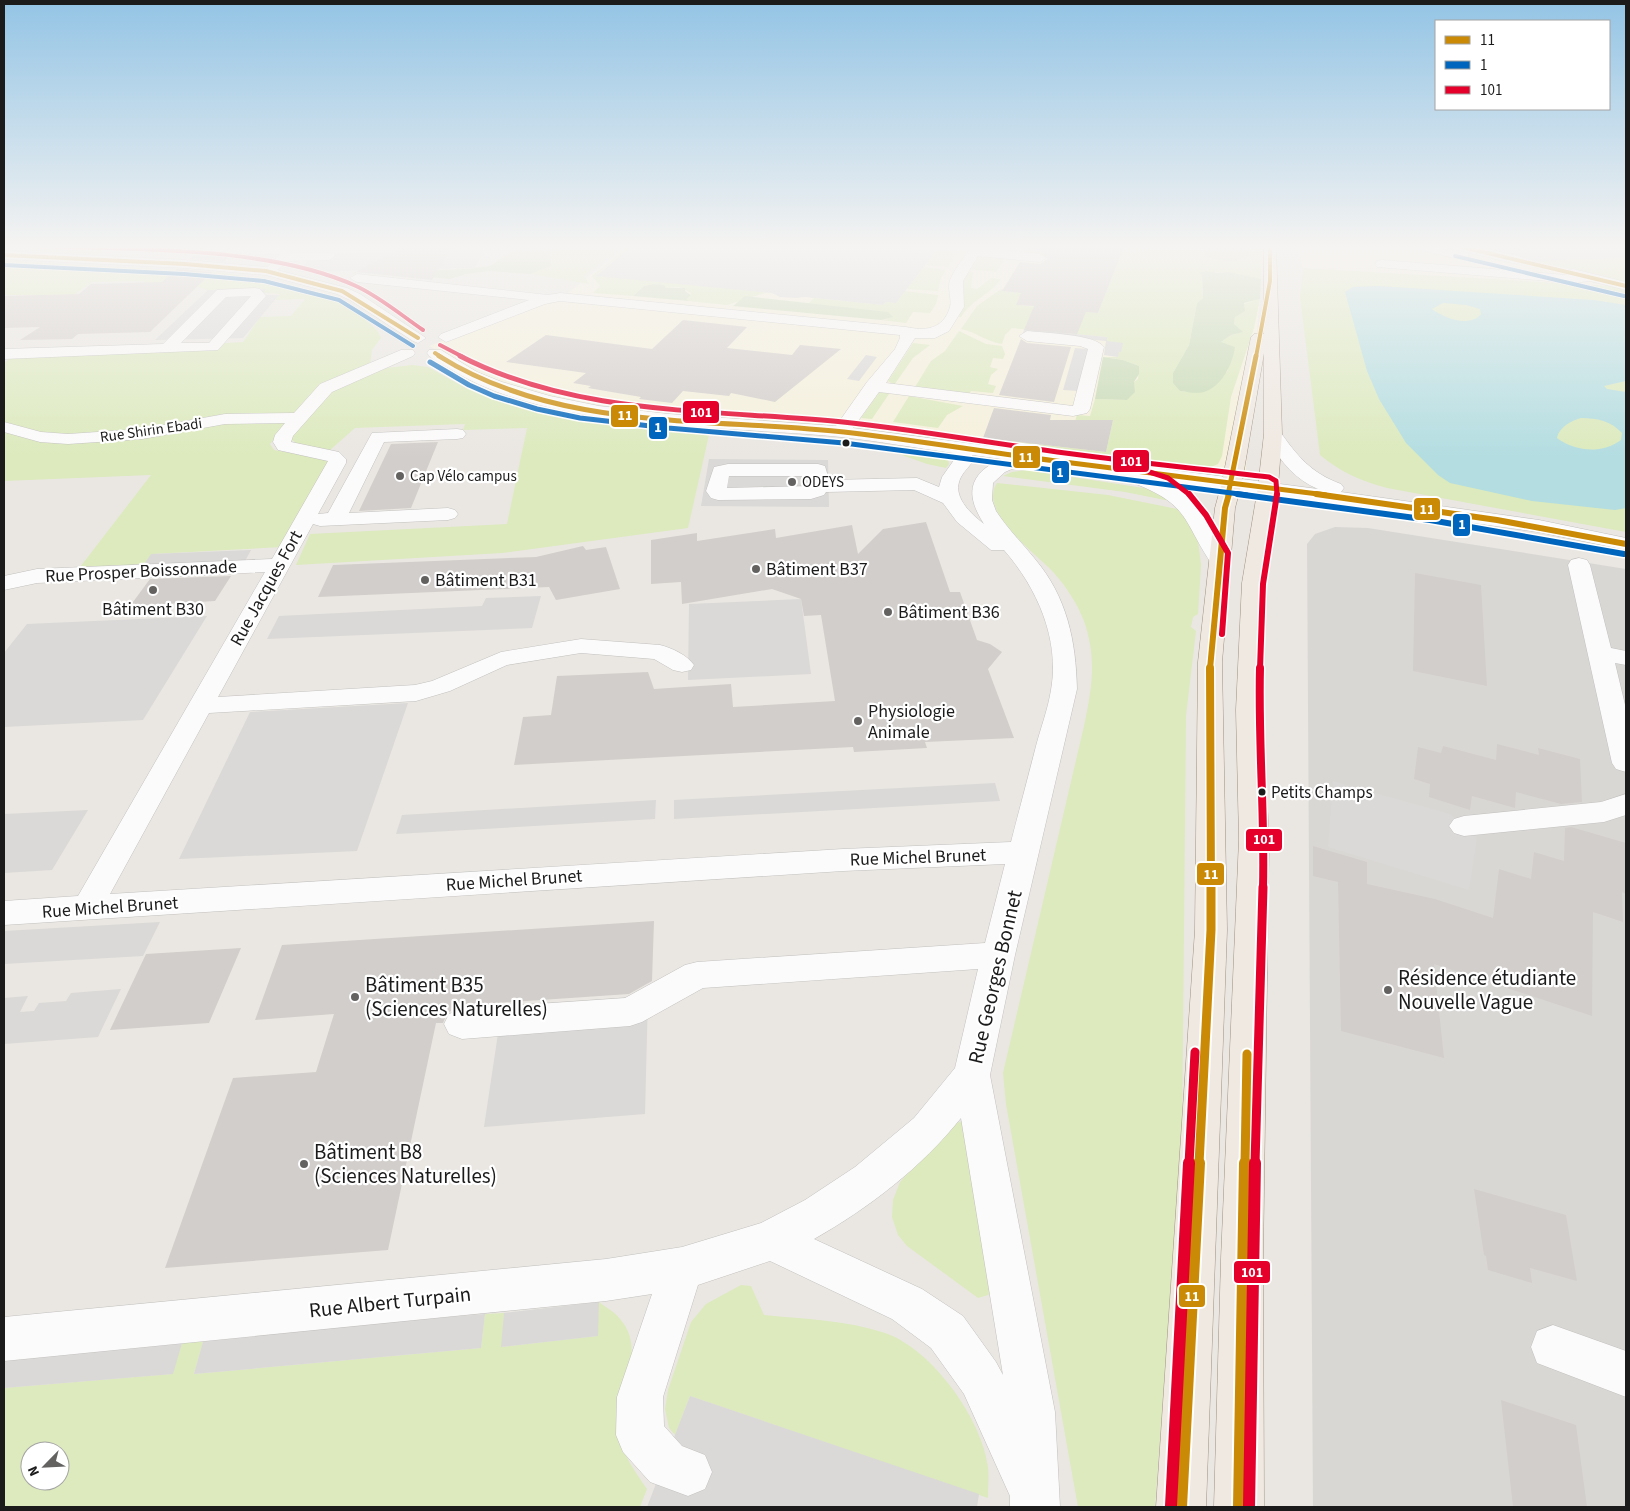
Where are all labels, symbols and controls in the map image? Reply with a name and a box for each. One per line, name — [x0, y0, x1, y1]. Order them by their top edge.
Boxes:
legend — [1435, 20, 1610, 110]
text: 11 — [1480, 30, 1495, 51]
text: 1 — [1480, 55, 1487, 76]
text: 101 — [1480, 80, 1502, 101]
line badge: 101 — [682, 400, 720, 424]
text: 101 — [690, 403, 712, 423]
line badge: 11 — [610, 404, 639, 428]
text: 11 — [618, 406, 632, 426]
street label: Rue Shirin Ebadi — [99, 413, 203, 448]
line badge: 1 — [648, 416, 668, 440]
text: 1 — [654, 418, 662, 438]
unlabelled marker — [841, 438, 851, 448]
line badge: 11 — [1012, 445, 1041, 469]
text: 11 — [1019, 448, 1033, 468]
line badge: 101 — [1112, 449, 1150, 473]
text: 101 — [1120, 452, 1142, 472]
line badge: 1 — [1051, 460, 1070, 484]
text: 1 — [1056, 463, 1064, 483]
place label: Cap Vélo campus — [410, 466, 517, 487]
marker: Cap Vélo campus — [394, 470, 406, 482]
place label: ODEYS — [802, 472, 844, 493]
marker: ODEYS — [786, 476, 798, 488]
line badge: 11 — [1413, 497, 1441, 521]
text: 11 — [1420, 500, 1434, 520]
line badge: 1 — [1452, 513, 1471, 537]
text: 1 — [1458, 515, 1466, 535]
street label: Rue Jacques Fort — [224, 526, 309, 651]
street label: Rue Prosper Boissonnade — [44, 554, 238, 589]
place label: Bâtiment B37 — [766, 557, 868, 582]
marker: Bâtiment B37 — [750, 563, 762, 575]
place label: Bâtiment B31 — [435, 568, 537, 593]
marker: Bâtiment B31 — [419, 574, 431, 586]
marker: Bâtiment B30 — [147, 584, 159, 596]
place label: Bâtiment B30 — [102, 597, 204, 622]
place label: Bâtiment B36 — [898, 600, 1000, 625]
marker: Bâtiment B36 — [882, 606, 894, 618]
place label: Physiologie Animale — [868, 699, 955, 745]
marker: Physiologie Animale — [852, 715, 864, 727]
place label: Petits Champs — [1271, 781, 1373, 805]
marker: Petits Champs — [1257, 787, 1267, 797]
line badge: 101 — [1245, 828, 1283, 852]
text: 101 — [1253, 830, 1275, 850]
street label: Rue Michel Brunet — [849, 843, 987, 872]
line badge: 11 — [1196, 862, 1225, 886]
street label: Rue Michel Brunet — [445, 863, 583, 898]
text: 11 — [1204, 865, 1218, 885]
street label: Rue Georges Bonnet — [960, 887, 1030, 1067]
street label: Rue Michel Brunet — [41, 890, 179, 925]
place label: Résidence étudiante Nouvelle Vague — [1398, 963, 1576, 1017]
place label: Bâtiment B35 (Sciences Naturelles) — [365, 970, 548, 1024]
marker: Résidence étudiante Nouvelle Vague — [1382, 984, 1394, 996]
marker: Bâtiment B35 (Sciences Naturelles) — [349, 991, 361, 1003]
place label: Bâtiment B8 (Sciences Naturelles) — [314, 1137, 497, 1191]
marker: Bâtiment B8 (Sciences Naturelles) — [298, 1158, 310, 1170]
line badge: 101 — [1233, 1260, 1271, 1284]
text: 101 — [1241, 1263, 1263, 1283]
street label: Rue Albert Turpain — [307, 1279, 473, 1325]
line badge: 11 — [1178, 1284, 1206, 1308]
text: 11 — [1185, 1287, 1199, 1307]
north arrow — [20, 1441, 70, 1491]
text: N — [23, 1463, 45, 1479]

